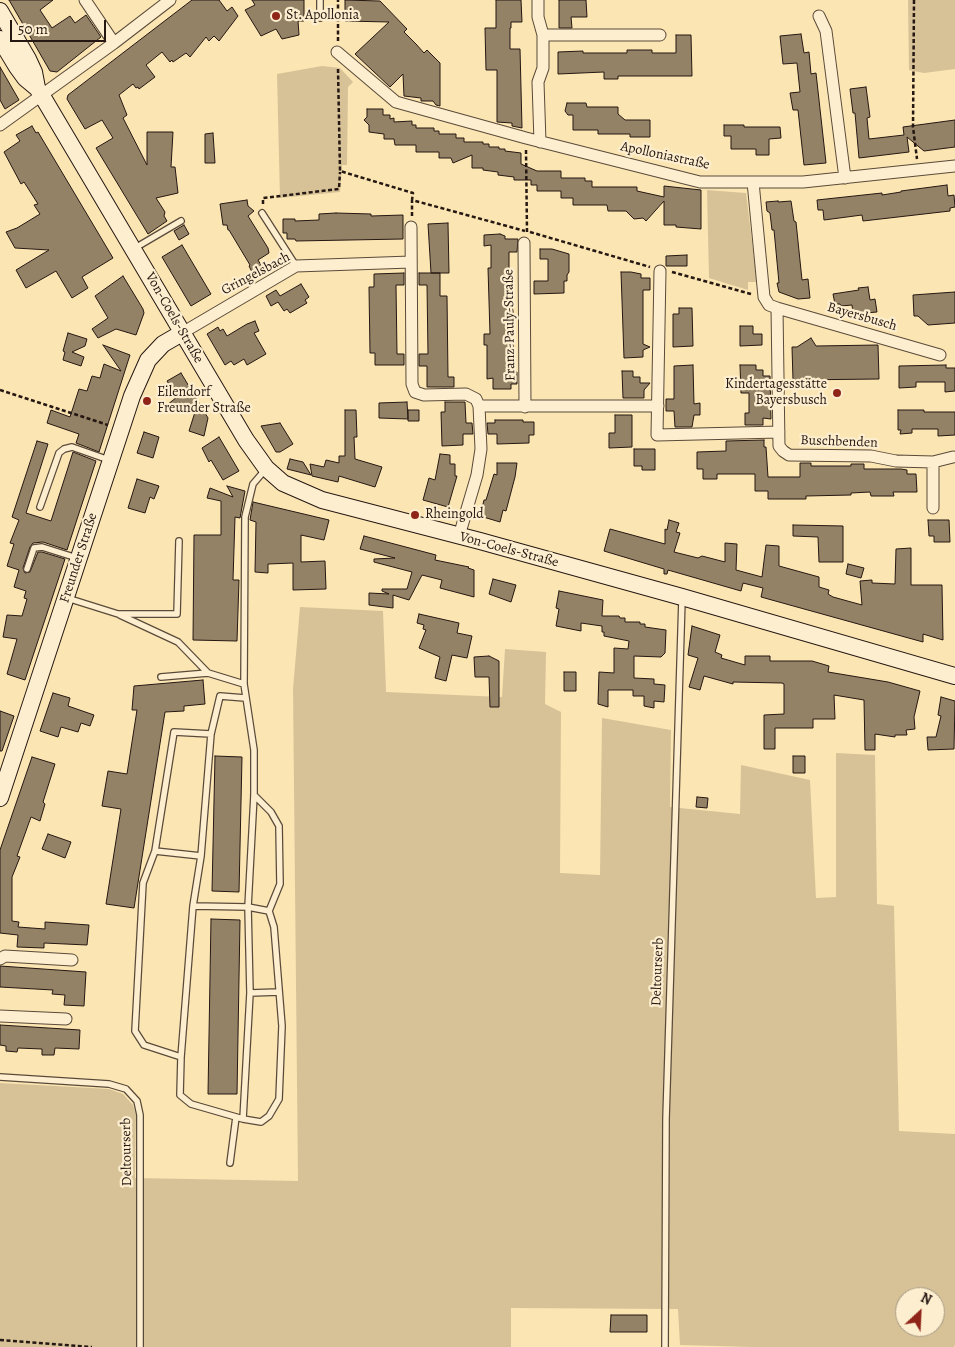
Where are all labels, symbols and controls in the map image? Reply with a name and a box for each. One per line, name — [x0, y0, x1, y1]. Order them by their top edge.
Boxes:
place label: St. Apollonia — [286, 8, 359, 24]
scale bar — [12, 10, 109, 42]
marker: St. Apollonia — [270, 10, 282, 22]
text: 50 m — [18, 19, 48, 39]
street label: Apolloniastraße — [619, 138, 711, 174]
street label: Gringelsbach — [219, 249, 293, 299]
street label: Franz-Pauly-Straße — [501, 269, 519, 381]
street label: Von-Coels-Straße — [141, 270, 207, 366]
street label: Bayersbusch — [825, 299, 899, 335]
place label: Kindertagesstätte Bayersbusch — [725, 377, 827, 410]
place label: Eilendorf Freunder Straße — [157, 385, 251, 418]
marker: Kindertagesstätte Bayersbusch — [831, 387, 843, 399]
marker: Eilendorf Freunder Straße — [141, 395, 153, 407]
street label: Buschbenden — [800, 432, 878, 452]
place label: Rheingold — [425, 507, 484, 523]
marker: Rheingold — [409, 509, 421, 521]
street label: Freunder Straße — [57, 511, 101, 605]
street label: Von-Coels-Straße — [458, 529, 560, 571]
street label: Deltourserb — [648, 938, 668, 1006]
street label: Deltourserb — [118, 1118, 136, 1186]
north arrow — [895, 1287, 945, 1337]
text: N — [917, 1288, 935, 1310]

